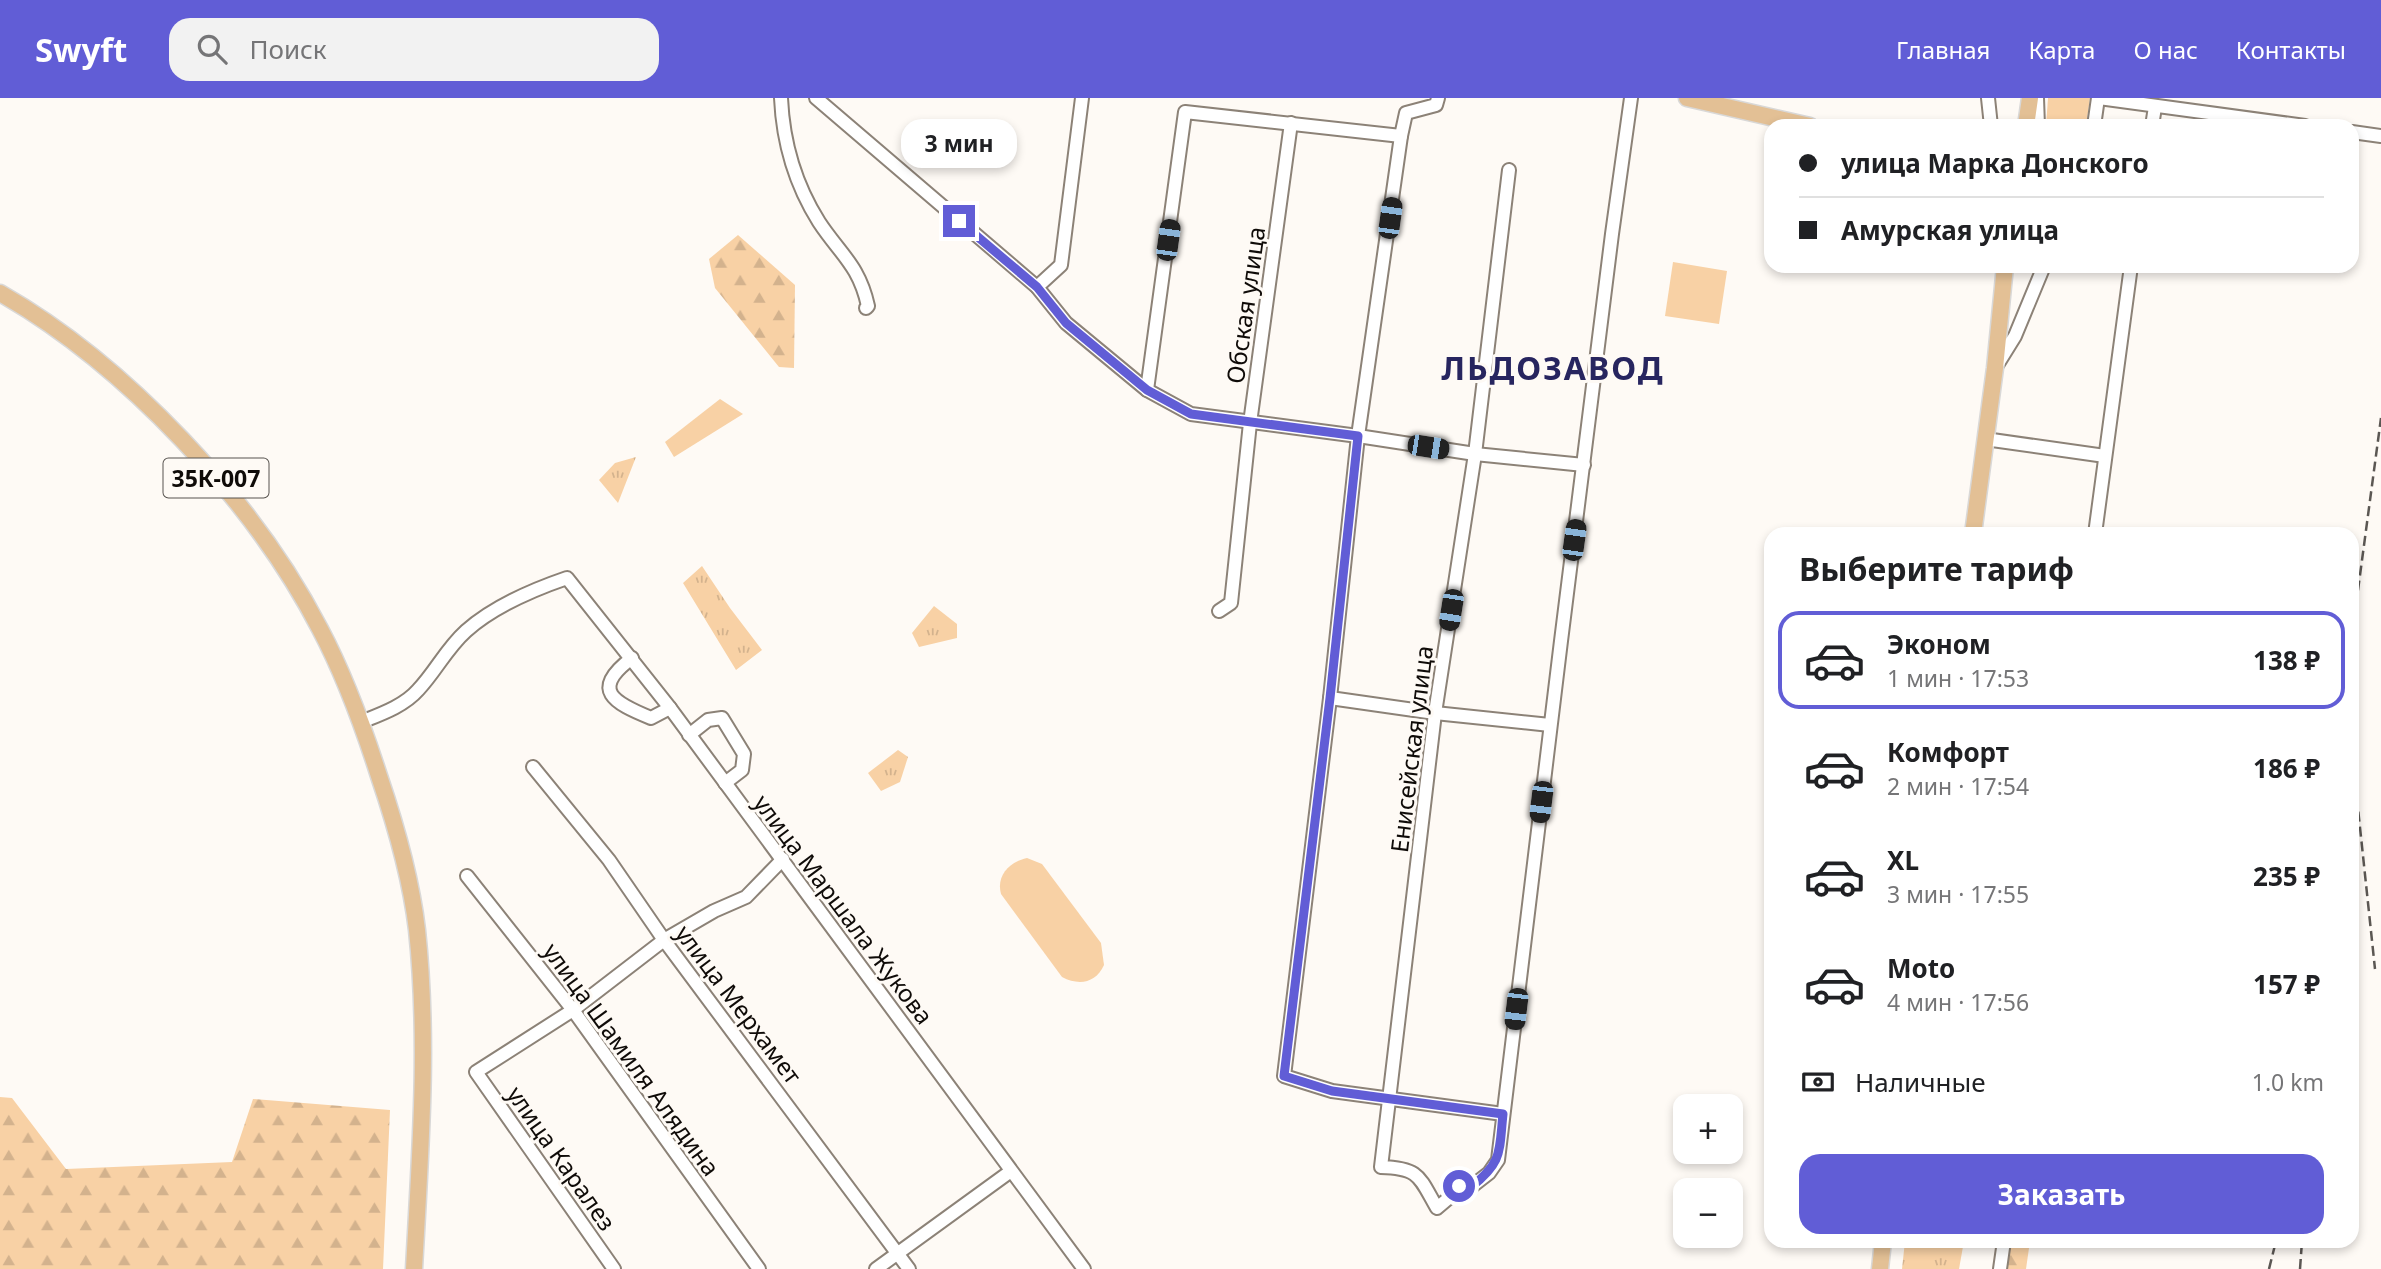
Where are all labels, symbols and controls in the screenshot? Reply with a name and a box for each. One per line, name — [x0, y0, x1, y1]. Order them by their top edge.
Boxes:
search box — [169, 18, 659, 81]
text: Swyft — [35, 27, 127, 72]
icon: search — [193, 30, 231, 68]
text: Поиск — [249, 31, 327, 67]
text: Главная — [1896, 33, 1990, 66]
text: Карта — [2028, 33, 2095, 66]
text: О нас — [2133, 33, 2198, 66]
text: Контакты — [2236, 33, 2346, 66]
callout: 3 мин — [901, 120, 1017, 169]
text: 3 мин — [925, 127, 993, 159]
text: улица Марка Донского — [1841, 145, 2149, 181]
car — [1377, 196, 1404, 240]
route end — [943, 205, 975, 237]
text: Амурская улица — [1841, 212, 2059, 248]
car — [1155, 218, 1182, 262]
street label: Обская улица — [1218, 224, 1272, 386]
district label: ЛЬДОЗАВОД — [1441, 346, 1665, 389]
car — [1406, 433, 1451, 461]
road number: 35К-007 — [164, 458, 268, 498]
car — [1561, 518, 1588, 562]
text: Выберите тариф — [1799, 547, 2074, 590]
car — [1438, 588, 1465, 632]
text: Эконом — [1887, 626, 1991, 662]
icon: car — [1803, 629, 1866, 692]
text: 138 ₽ — [2253, 642, 2320, 678]
street label: Енисейская улица — [1382, 644, 1440, 854]
text: 1 мин · 17:53 — [1887, 662, 2029, 694]
text: Комфорт — [1887, 734, 2009, 770]
icon: car — [1803, 737, 1866, 800]
text: 186 ₽ — [2253, 750, 2320, 786]
text: 2 мин · 17:54 — [1887, 770, 2029, 802]
car — [1529, 780, 1554, 824]
street label: улица Маршала Жукова — [747, 787, 941, 1031]
text: XL — [1887, 842, 1919, 878]
icon: car — [1803, 845, 1866, 908]
text: 235 ₽ — [2253, 858, 2320, 894]
text: 3 мин · 17:55 — [1887, 878, 2029, 910]
street label: улица Мерхамет — [668, 918, 810, 1090]
street label: улица Шамиля Алядина — [536, 936, 728, 1182]
text: Moto — [1887, 950, 1955, 986]
icon: car — [1803, 953, 1866, 1016]
text: 157 ₽ — [2253, 966, 2320, 1002]
text: 4 мин · 17:56 — [1887, 986, 2029, 1018]
car — [1504, 987, 1529, 1031]
icon: cash — [1799, 1063, 1837, 1101]
text: Наличные — [1855, 1064, 1986, 1100]
text: 1.0 km — [2252, 1066, 2324, 1098]
street label: улица Каралез — [500, 1079, 624, 1237]
map controls — [1673, 1094, 1743, 1248]
button: + — [1673, 1094, 1743, 1164]
button: Заказать — [1799, 1154, 2324, 1234]
route start — [1443, 1170, 1475, 1202]
button: − — [1673, 1178, 1743, 1248]

